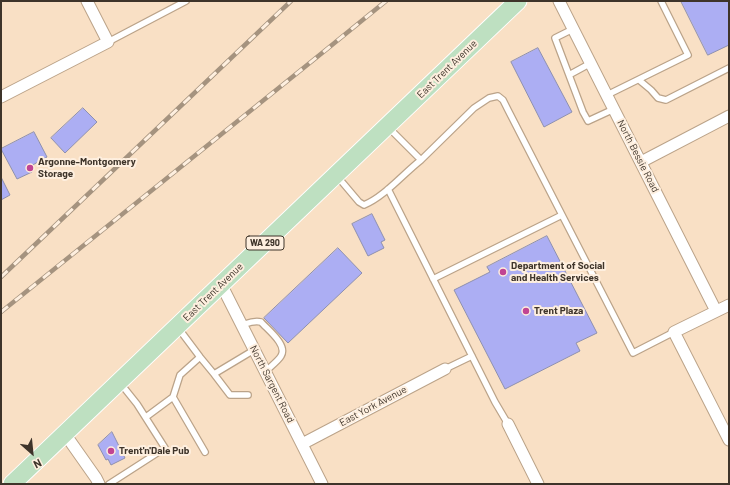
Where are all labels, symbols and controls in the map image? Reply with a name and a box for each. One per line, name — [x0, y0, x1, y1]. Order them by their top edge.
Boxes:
street label: East Trent Avenue — [415, 37, 479, 101]
street label: North Bessie Road — [614, 118, 662, 194]
place label: Argonne-Montgomery Storage — [38, 156, 136, 180]
marker: Argonne-Montgomery Storage — [25, 163, 35, 173]
road number: WA 290 — [246, 236, 284, 250]
street label: East Trent Avenue — [181, 260, 245, 324]
place label: Department of Social and Health Services — [511, 260, 605, 284]
marker: Department of Social and Health Services — [498, 267, 508, 277]
place label: Trent Plaza — [534, 305, 583, 317]
marker: Trent Plaza — [521, 306, 531, 316]
street label: North Sargent Road — [247, 343, 297, 425]
street label: East York Avenue — [337, 383, 409, 429]
north arrow — [12, 433, 52, 473]
place label: Trent'n'Dale Pub — [119, 445, 189, 457]
marker: Trent'n'Dale Pub — [106, 446, 116, 456]
text: N — [31, 457, 44, 472]

